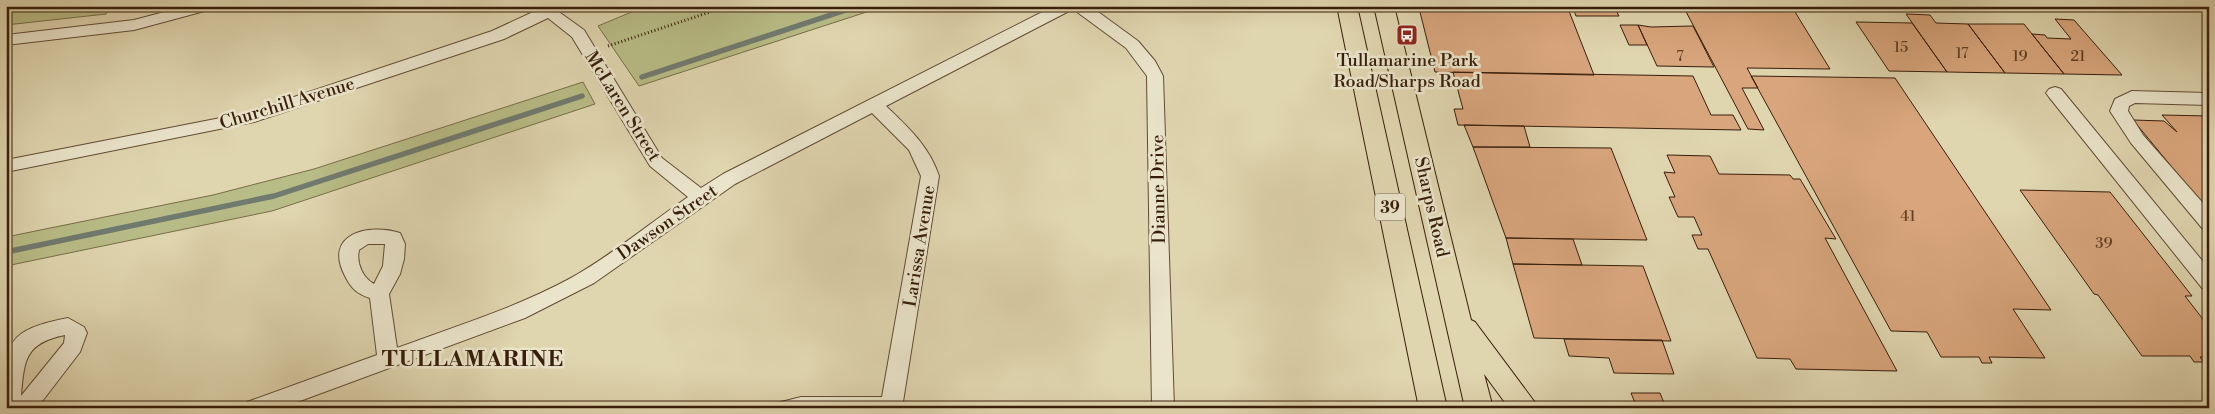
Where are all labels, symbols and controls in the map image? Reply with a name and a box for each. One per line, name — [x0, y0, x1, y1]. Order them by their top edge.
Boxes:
bus stop icon: Tullamarine Park Road/Sharps Road — [1395, 23, 1419, 47]
house number: 15 — [1894, 38, 1908, 57]
house number: 17 — [1955, 44, 1969, 63]
street label: McLaren Street — [579, 47, 666, 166]
house number: 7 — [1676, 47, 1684, 66]
house number: 19 — [2012, 47, 2028, 66]
house number: 21 — [2070, 47, 2086, 66]
place label: Tullamarine Park Road/Sharps Road — [1333, 49, 1481, 93]
street label: Churchill Avenue — [217, 72, 358, 135]
street label: Dianne Drive — [1146, 134, 1171, 244]
street label: Sharps Road — [1409, 155, 1454, 260]
street label: Dawson Street — [613, 179, 722, 265]
street label: Larissa Avenue — [899, 184, 940, 309]
road number: 39 — [1375, 193, 1405, 220]
house number: 41 — [1900, 207, 1916, 226]
house number: 39 — [2095, 234, 2113, 253]
district label: TULLAMARINE — [382, 346, 564, 373]

